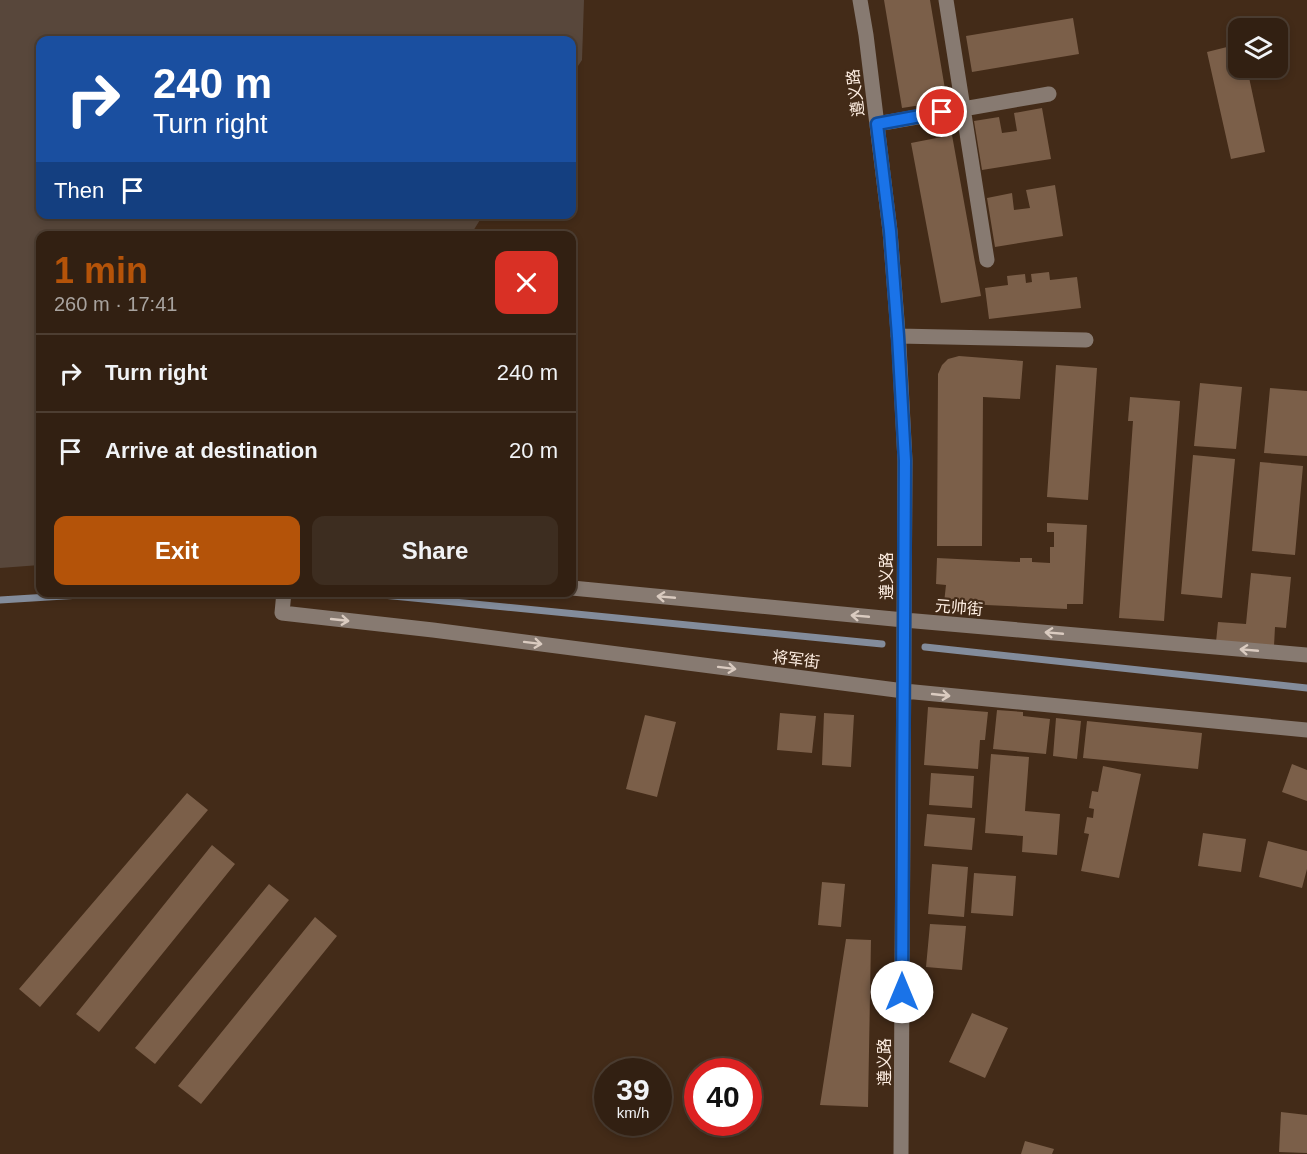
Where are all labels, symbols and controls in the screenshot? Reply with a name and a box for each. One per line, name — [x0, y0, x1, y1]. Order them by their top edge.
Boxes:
map controls — [1228, 18, 1288, 78]
button: layers — [1228, 18, 1288, 78]
icon: right — [54, 60, 132, 138]
text: 240 m — [153, 60, 272, 107]
street label: 遵义路 — [844, 68, 867, 118]
pin — [916, 86, 967, 137]
icon: arrive — [925, 95, 958, 128]
text: Turn right — [153, 109, 268, 139]
icon: arrive — [116, 174, 149, 207]
text: Then — [54, 178, 104, 203]
text: 1 min — [54, 250, 148, 291]
button: close — [495, 251, 558, 314]
text: 260 m · 17:41 — [54, 293, 177, 315]
icon: right — [54, 357, 87, 390]
text: Turn right — [105, 360, 207, 385]
text: 240 m — [497, 360, 558, 385]
icon: arrive — [54, 435, 87, 468]
text: Arrive at destination — [105, 438, 318, 463]
text: 20 m — [509, 438, 558, 463]
button: Exit — [54, 516, 300, 585]
button: Share — [312, 516, 558, 585]
street label: 遵义路 — [878, 552, 895, 600]
one-way arrow — [657, 591, 677, 602]
street label: 元帅街 — [934, 597, 984, 618]
one-way arrow — [851, 610, 871, 621]
one-way arrow — [329, 615, 349, 626]
one-way arrow — [1045, 627, 1065, 638]
one-way arrow — [523, 638, 543, 649]
one-way arrow — [1239, 644, 1259, 655]
street label: 将军街 — [771, 648, 821, 671]
one-way arrow — [716, 663, 736, 674]
one-way arrow — [931, 690, 951, 701]
position arrow — [870, 960, 934, 1024]
street label: 遵义路 — [876, 1038, 893, 1086]
speed limit sign: 40 — [684, 1058, 762, 1136]
text: 39 — [616, 1073, 650, 1106]
text: km/h — [617, 1104, 649, 1121]

